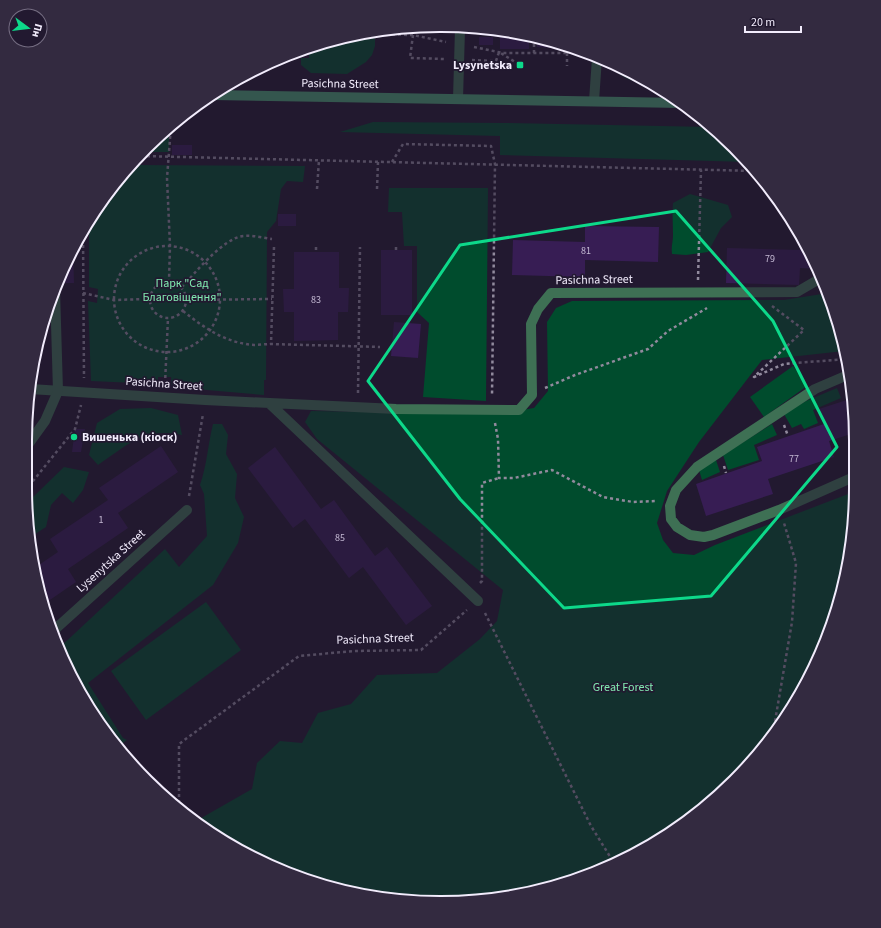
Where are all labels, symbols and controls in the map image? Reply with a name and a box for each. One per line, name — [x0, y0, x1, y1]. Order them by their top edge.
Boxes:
north arrow — [8, 8, 48, 48]
scale bar — [745, 8, 801, 34]
text: 20 m — [751, 14, 775, 31]
text: Пн — [28, 22, 46, 39]
place label: Lysynetska — [453, 57, 512, 74]
marker: Lysynetska — [515, 60, 525, 70]
street label: Pasichna Street — [301, 75, 379, 93]
house number: 81 — [581, 244, 591, 258]
house number: 79 — [765, 252, 775, 266]
street label: Pasichna Street — [555, 271, 633, 289]
park label: Парк "Сад Благовіщення" — [142, 275, 222, 306]
house number: 83 — [311, 293, 321, 307]
street label: Pasichna Street — [125, 373, 203, 395]
place label: Вишенька (кіоск) — [82, 429, 177, 446]
marker: Вишенька (кіоск) — [69, 432, 79, 442]
house number: 77 — [789, 452, 799, 466]
house number: 1 — [99, 513, 104, 527]
street label: Lysenytska Street — [73, 525, 149, 597]
house number: 85 — [335, 531, 345, 545]
street label: Pasichna Street — [336, 629, 414, 649]
park label: Great Forest — [593, 679, 653, 696]

